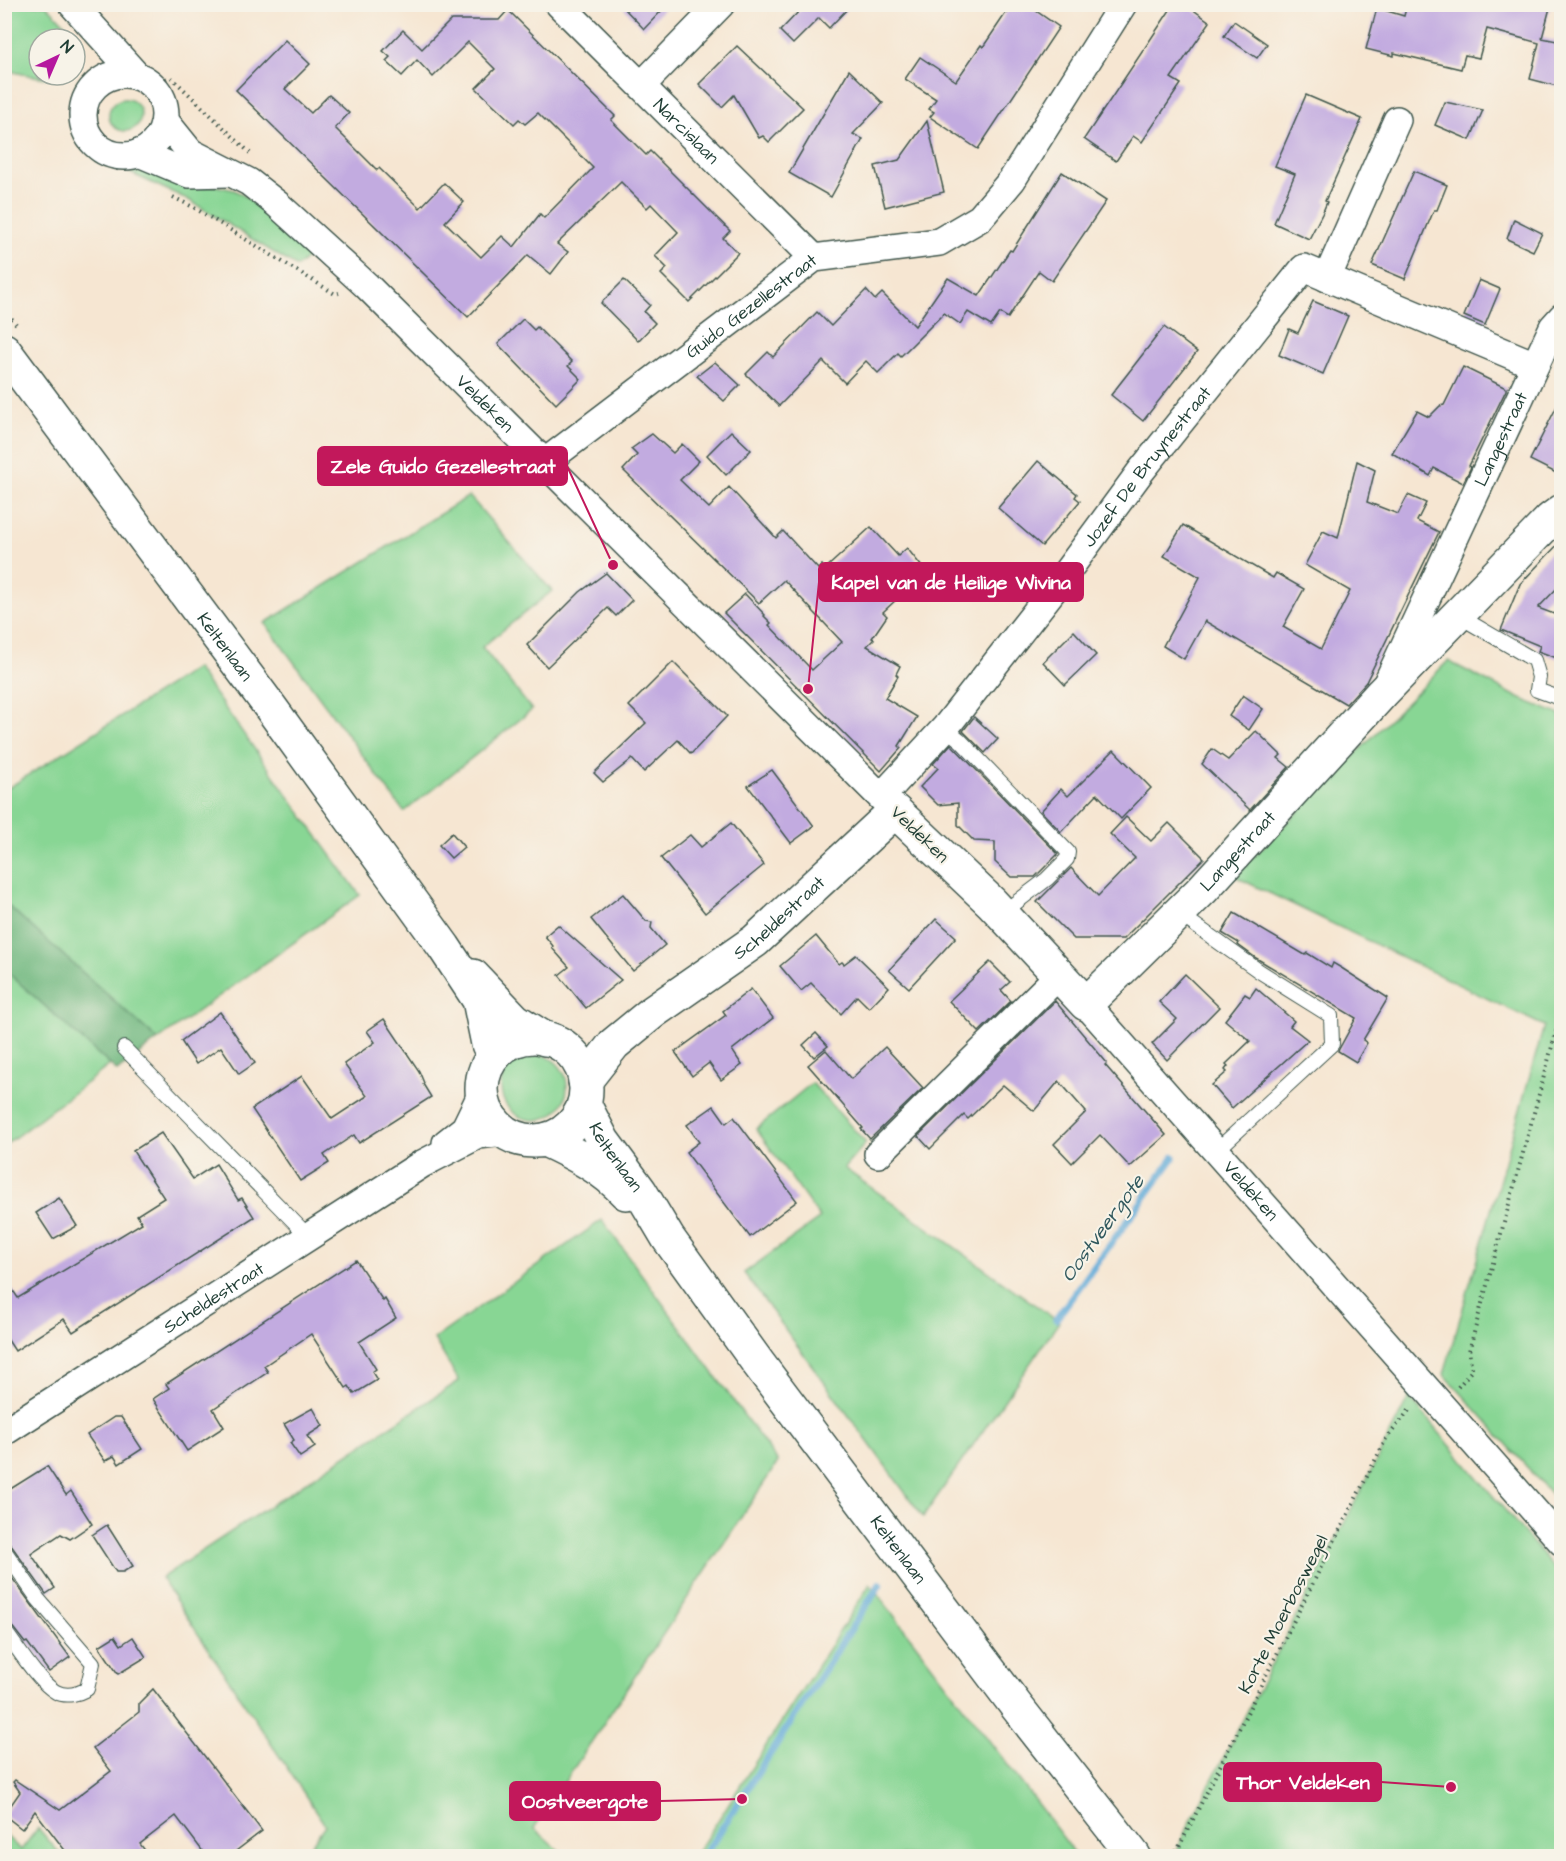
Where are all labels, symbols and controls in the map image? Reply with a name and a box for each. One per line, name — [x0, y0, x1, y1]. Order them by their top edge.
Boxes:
north arrow — [27, 27, 87, 87]
text: N — [55, 36, 78, 58]
street label: Narcislaan — [648, 93, 725, 170]
street label: Guido Gezellestraat — [680, 248, 823, 364]
street label: Veldeken — [450, 369, 519, 438]
street label: Jozef De Bruynestraat — [1077, 381, 1218, 552]
street label: Langestraat — [1468, 387, 1534, 491]
callout: Zele Guido Gezellestraat — [318, 447, 567, 485]
text: Zele Guido Gezellestraat — [330, 453, 556, 481]
callout: Kapel van de Heilige Wivina — [819, 563, 1083, 601]
text: Kapel van de Heilige Wivina — [831, 569, 1072, 598]
street label: Keltenlaan — [191, 607, 259, 686]
street label: Veldeken — [885, 800, 954, 869]
street label: Langestraat — [1195, 805, 1282, 897]
street label: Scheldestraat — [728, 870, 831, 966]
street label: Keltenlaan — [583, 1118, 648, 1197]
street label: Veldeken — [1217, 1155, 1284, 1226]
water label: Oostveergote — [1054, 1168, 1153, 1288]
street label: Scheldestraat — [159, 1256, 270, 1340]
street label: Keltenlaan — [864, 1510, 932, 1589]
street label: Korte Moerboswegel — [1233, 1530, 1335, 1698]
callout: Thor Veldeken — [1224, 1763, 1381, 1801]
text: Thor Veldeken — [1235, 1769, 1370, 1797]
callout: Oostveergote — [510, 1782, 660, 1820]
text: Oostveergote — [522, 1788, 648, 1817]

